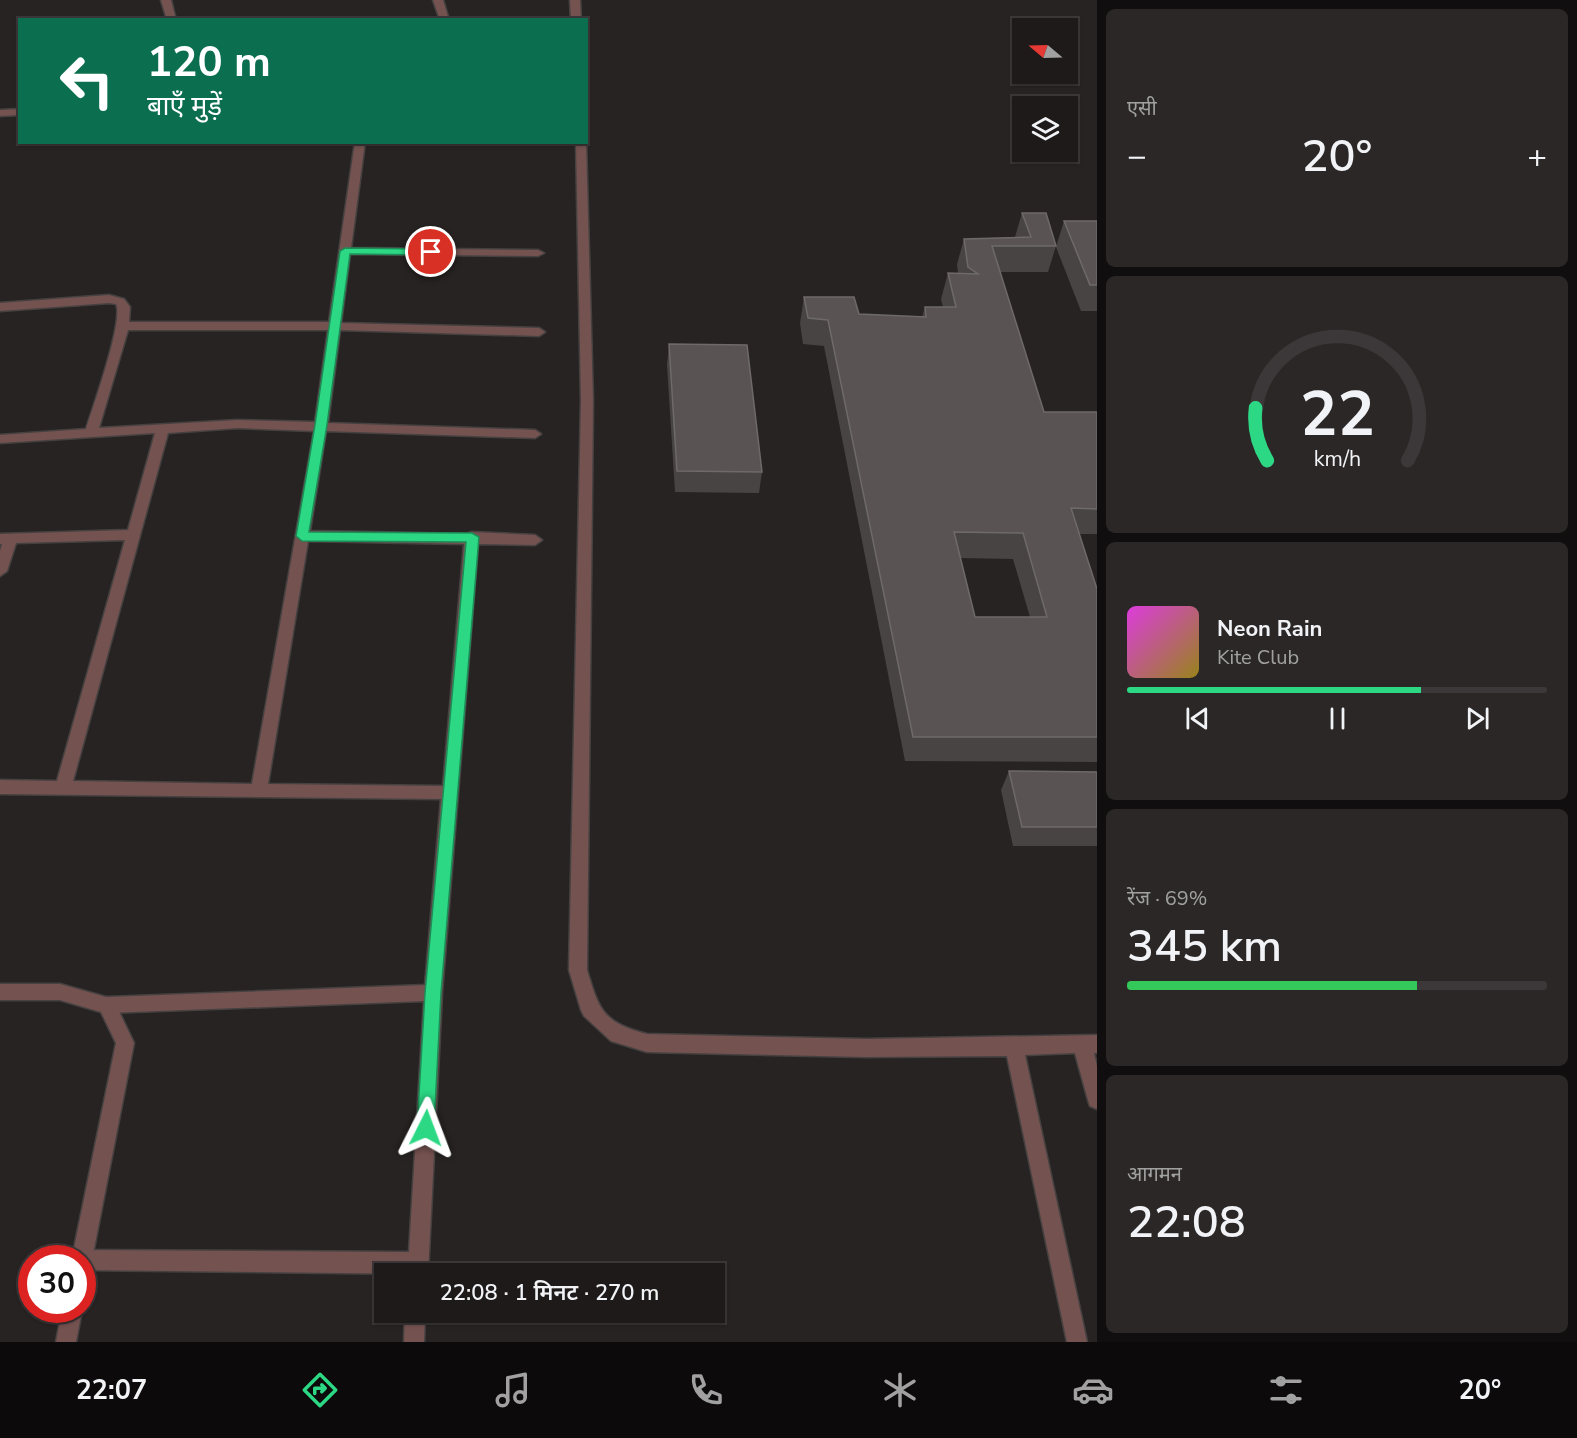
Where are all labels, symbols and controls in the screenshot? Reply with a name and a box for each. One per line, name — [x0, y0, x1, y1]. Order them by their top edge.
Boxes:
north arrow — [1012, 18, 1078, 84]
map controls — [1012, 18, 1078, 162]
text: 120 m — [147, 34, 271, 91]
icon: left — [48, 42, 126, 120]
text: बाएँ मुड़ें — [147, 88, 222, 125]
text: एसी — [1127, 95, 1157, 122]
button: layers — [1012, 96, 1078, 162]
text: 20° — [1302, 126, 1372, 187]
text: − — [1127, 134, 1147, 179]
text: + — [1527, 134, 1547, 179]
pin — [405, 226, 456, 277]
icon: arrive — [414, 235, 447, 268]
text: 22 — [1300, 373, 1374, 458]
text: km/h — [1313, 445, 1361, 475]
text: Neon Rain — [1217, 614, 1322, 644]
text: Kite Club — [1217, 644, 1299, 671]
icon: previous — [1181, 702, 1214, 735]
icon: pause — [1321, 702, 1354, 735]
icon: next — [1461, 702, 1494, 735]
text: रेंज · 69% — [1127, 885, 1207, 912]
text: 345 km — [1127, 916, 1282, 977]
position arrow — [394, 1096, 458, 1160]
text: आगमन — [1127, 1161, 1182, 1188]
text: 22:08 — [1127, 1192, 1246, 1253]
speed limit sign: 30 — [18, 1245, 96, 1323]
text: 22:08 · 1 मिनट · 270 m — [440, 1278, 659, 1308]
icon: directions — [299, 1369, 341, 1411]
icon: music — [492, 1369, 534, 1411]
icon: phone — [685, 1369, 727, 1411]
icon: climate — [879, 1369, 921, 1411]
icon: car — [1072, 1369, 1114, 1411]
icon: filters — [1265, 1369, 1307, 1411]
text: 22:07 — [76, 1372, 147, 1409]
text: 20° — [1459, 1372, 1501, 1409]

